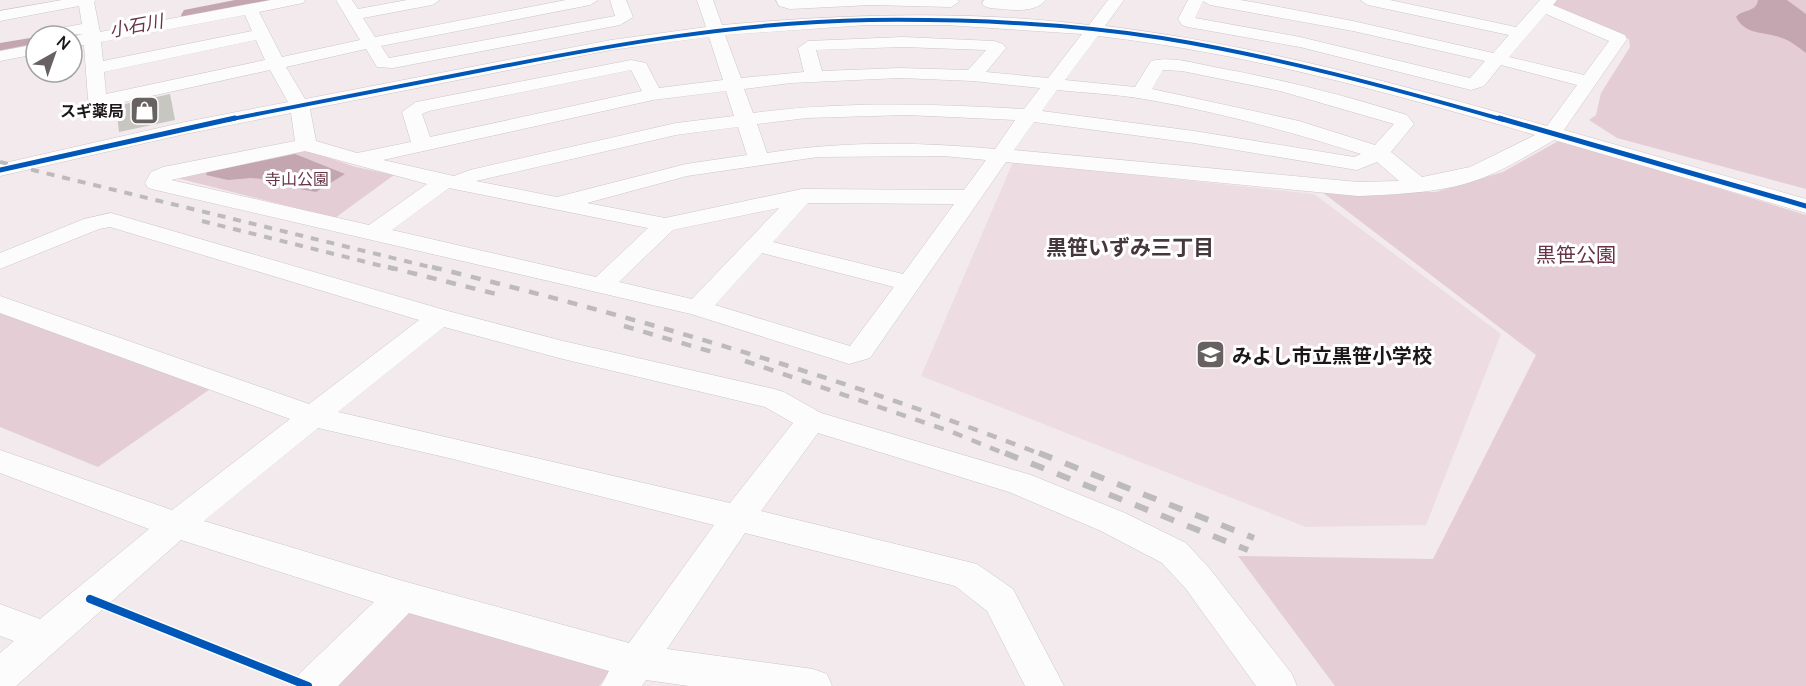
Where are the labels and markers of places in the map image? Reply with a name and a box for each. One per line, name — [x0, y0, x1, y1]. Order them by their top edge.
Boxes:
shop icon: スギ薬局 — [129, 95, 161, 127]
place label: スギ薬局 — [60, 100, 124, 122]
school or university icon: みよし市立黒笹小学校 — [1195, 339, 1227, 371]
place label: みよし市立黒笹小学校 — [1232, 342, 1432, 369]

